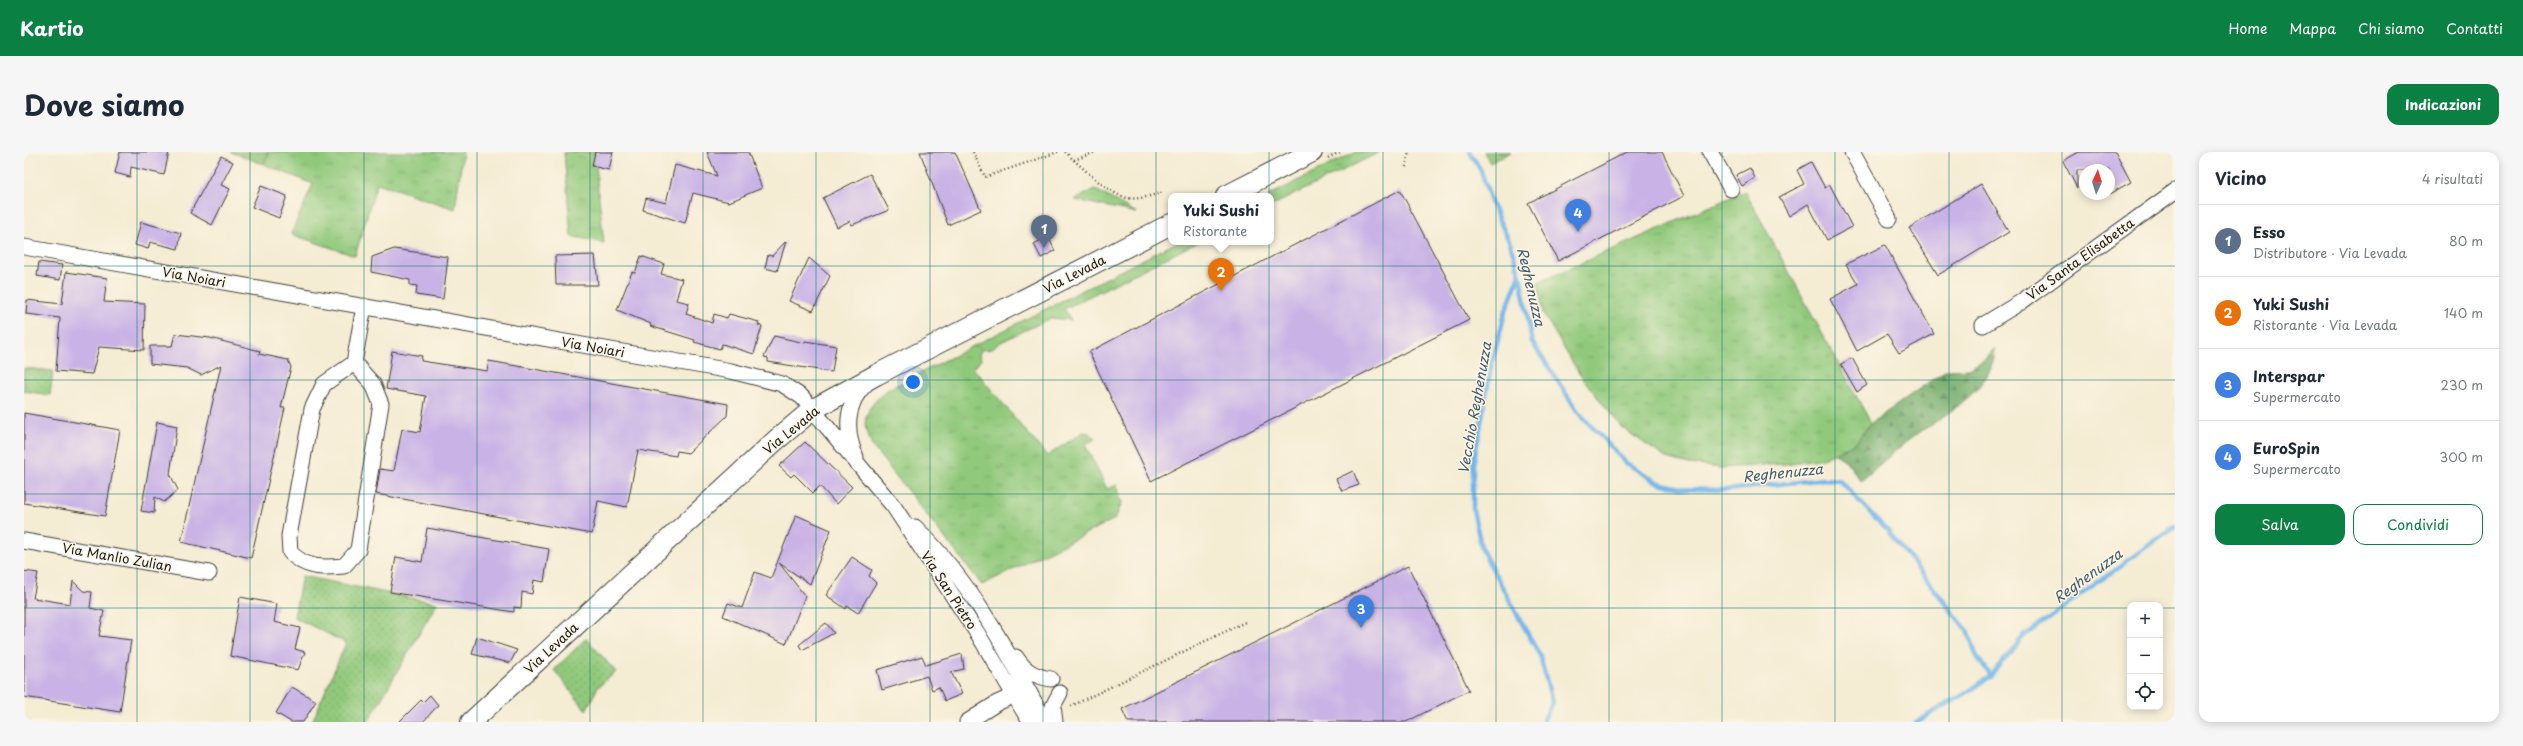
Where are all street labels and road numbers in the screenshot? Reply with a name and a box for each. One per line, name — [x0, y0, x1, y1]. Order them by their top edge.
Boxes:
street label: Via Santa Elisabetta — [2022, 212, 2138, 304]
street label: Via Levada — [1039, 249, 1109, 297]
street label: Via Noiari — [161, 262, 227, 291]
street label: Via Noiari — [560, 332, 626, 361]
street label: Via Levada — [758, 400, 824, 458]
street label: Via Manlio Zulian — [61, 538, 173, 576]
street label: Via San Pietro — [917, 547, 982, 633]
street label: Via Levada — [519, 617, 582, 678]

